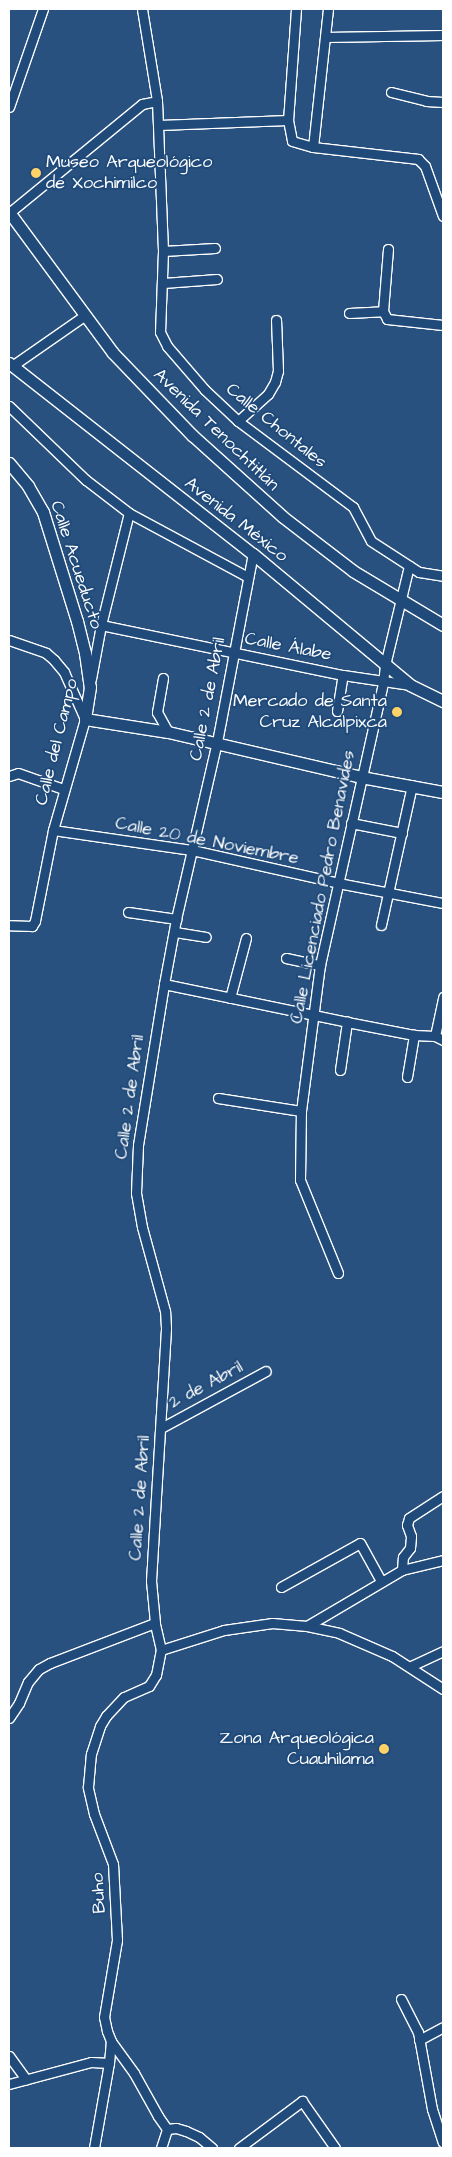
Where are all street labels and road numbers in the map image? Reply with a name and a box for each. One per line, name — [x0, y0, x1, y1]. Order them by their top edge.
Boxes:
street label: Avenida Tenochtitlán — [149, 364, 283, 496]
street label: Calle Chontales — [221, 379, 331, 473]
street label: Avenida México — [180, 473, 292, 567]
street label: Calle Acueducto — [45, 498, 107, 632]
street label: Calle Álabe — [243, 628, 333, 666]
street label: Calle 2 de Abril — [185, 635, 231, 763]
street label: Calle del Campo — [31, 677, 83, 807]
street label: Calle Licenciado Pedro Benavides — [286, 748, 360, 1026]
street label: Calle 20 de Noviembre — [113, 813, 301, 869]
street label: Calle 2 de Abril — [111, 1033, 149, 1161]
street label: 2 de Abril — [165, 1356, 247, 1414]
street label: Calle 2 de Abril — [125, 1435, 155, 1561]
street label: Buho — [87, 1872, 111, 1914]

